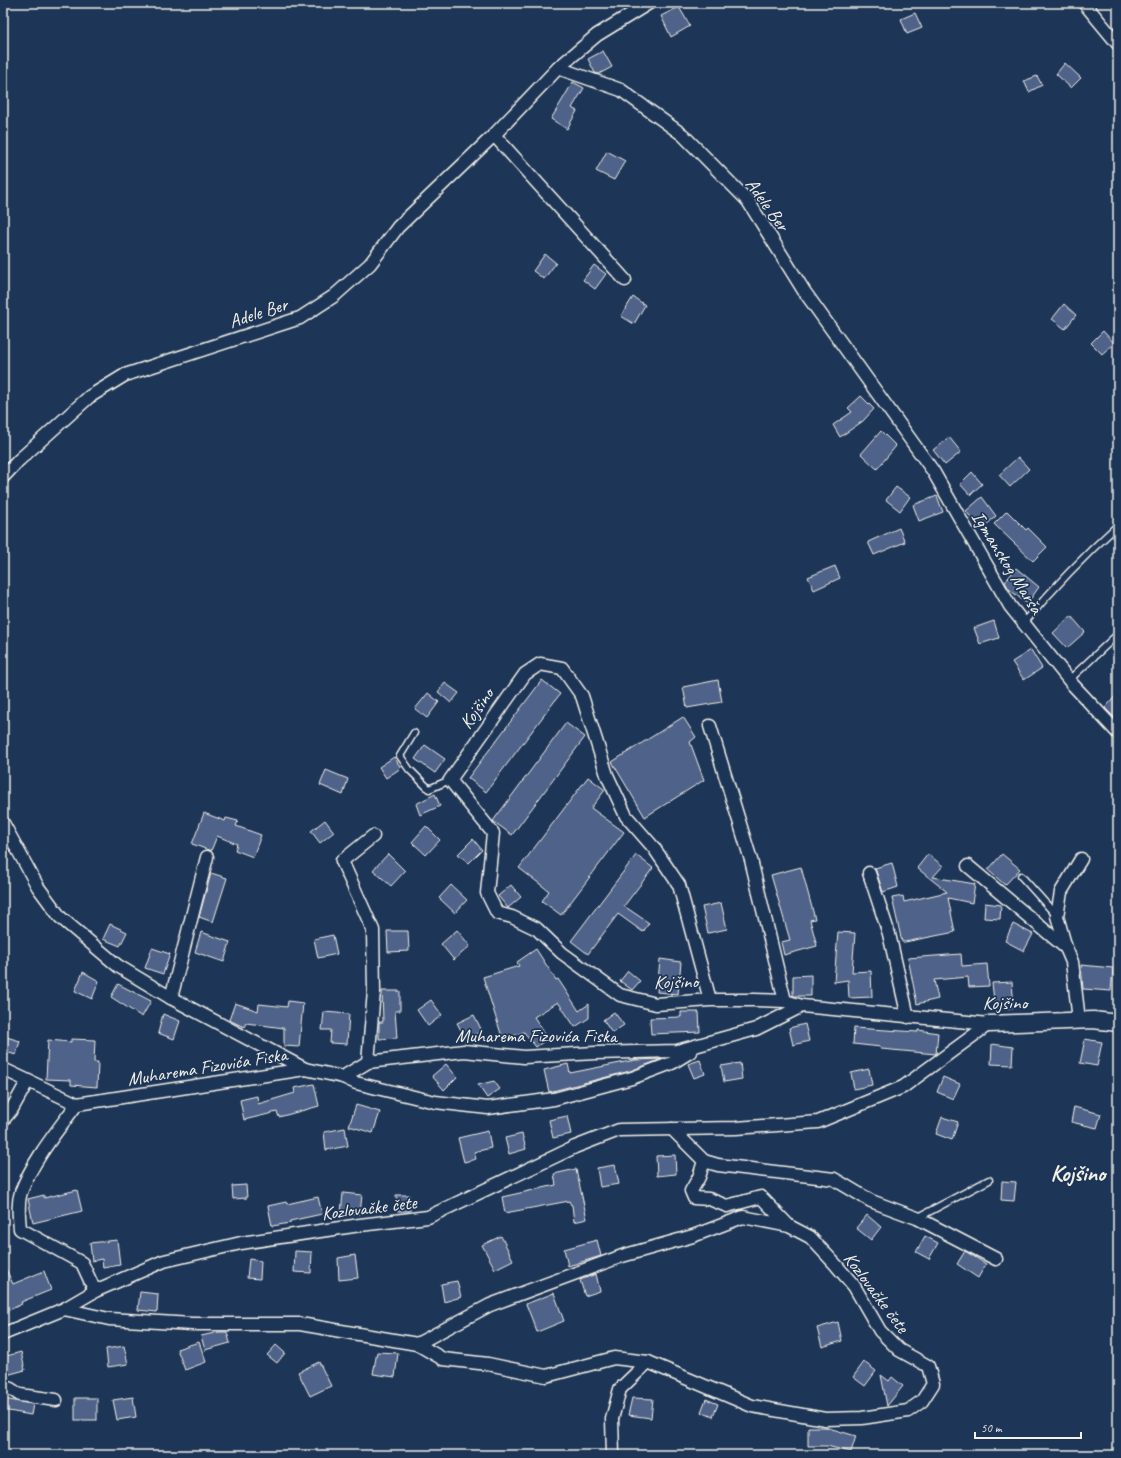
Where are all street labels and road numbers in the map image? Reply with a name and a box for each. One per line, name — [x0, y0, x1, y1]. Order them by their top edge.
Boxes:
street label: Adele Ber — [740, 173, 796, 238]
street label: Adele Ber — [226, 292, 293, 334]
street label: Igmanskog Marša — [966, 506, 1049, 620]
street label: Kojšino — [454, 682, 501, 734]
street label: Kojšino — [654, 970, 701, 994]
street label: Kojšino — [983, 991, 1029, 1015]
street label: Muharema Fizovića Fiska — [455, 1024, 619, 1048]
street label: Muharema Fizovića Fiska — [126, 1042, 291, 1091]
street label: Kozlovačke čete — [320, 1190, 420, 1226]
street label: Kozlovačke čete — [838, 1247, 916, 1339]

